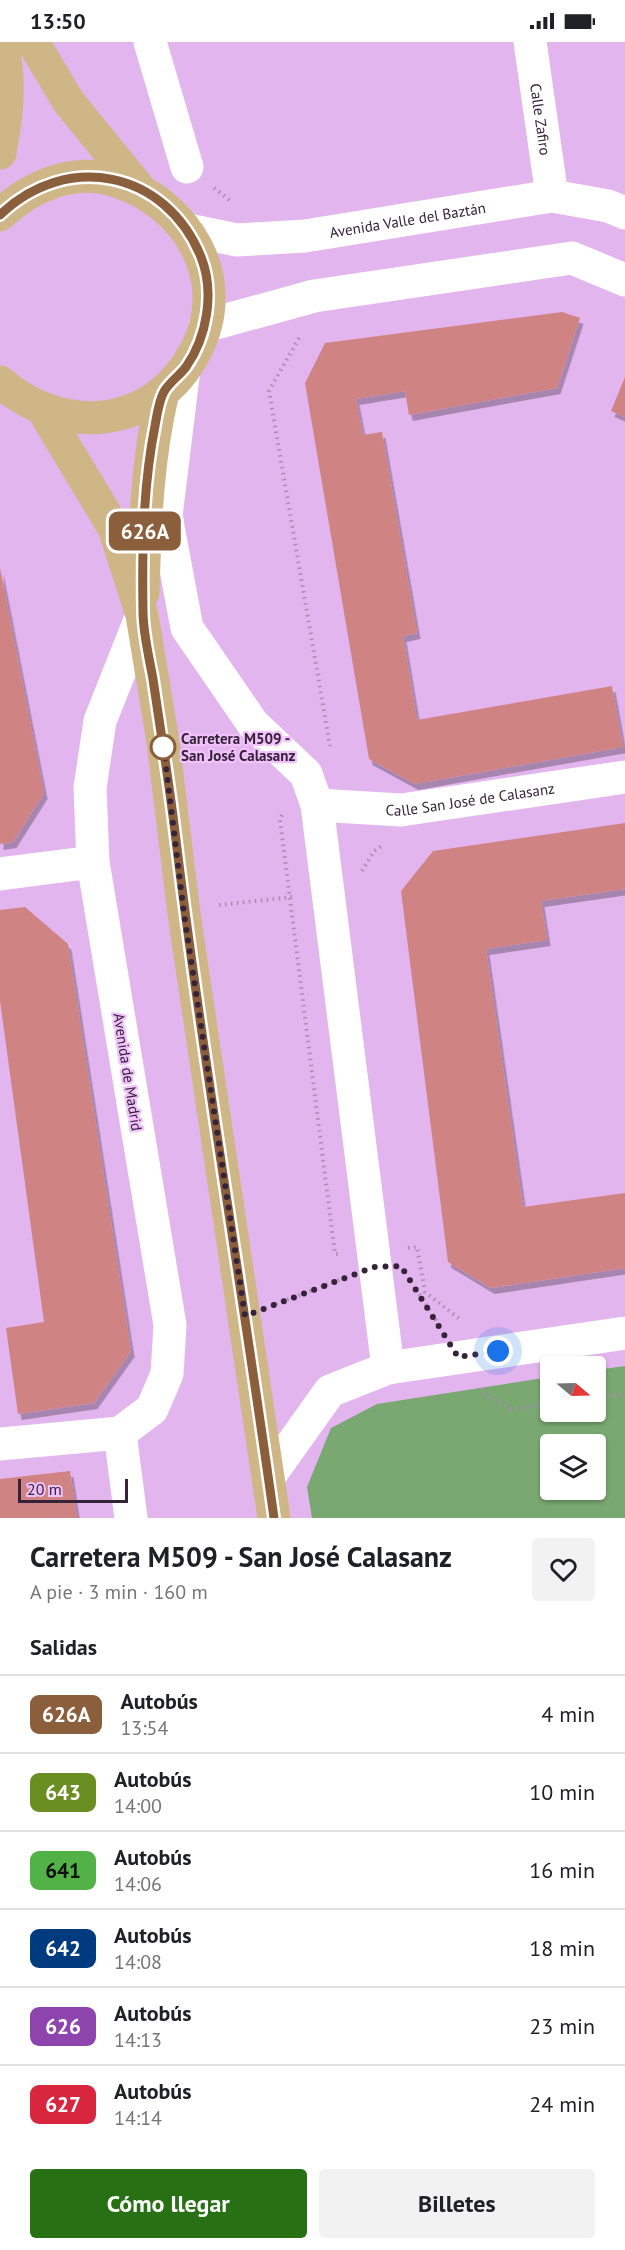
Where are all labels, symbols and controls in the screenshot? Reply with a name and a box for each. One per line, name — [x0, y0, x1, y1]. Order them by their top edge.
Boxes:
text: 13:50 — [30, 7, 86, 35]
street label: Calle Zafiro — [527, 82, 556, 156]
street label: Avenida Valle del Baztán — [328, 197, 487, 241]
line badge: 626A — [103, 512, 187, 550]
text: 626A — [121, 518, 169, 545]
place label: Carretera M509 - San José Calasanz — [181, 729, 295, 765]
marker: Carretera M509 - San José Calasanz — [150, 734, 176, 760]
street label: Calle San José de Calasanz — [385, 778, 556, 820]
street label: Avenida de Madrid — [109, 1012, 147, 1132]
your location — [483, 1336, 513, 1366]
north arrow — [540, 1356, 606, 1422]
map controls — [540, 1356, 606, 1500]
button: layers — [540, 1434, 606, 1500]
scale bar — [18, 1476, 128, 1504]
text: 20 m — [27, 1479, 62, 1499]
text: Carretera M509 - San José Calasanz — [30, 1538, 452, 1575]
button: heart — [532, 1538, 595, 1601]
text: A pie · 3 min · 160 m — [30, 1579, 208, 1605]
text: Salidas — [30, 1633, 97, 1661]
text: Autobús — [120, 1687, 198, 1715]
text: 4 min — [541, 1700, 595, 1728]
text: 626A — [42, 1701, 90, 1728]
text: 13:54 — [120, 1715, 168, 1741]
text: Autobús — [114, 1765, 191, 1793]
text: 10 min — [529, 1778, 595, 1806]
text: 643 — [45, 1779, 81, 1806]
text: 14:00 — [114, 1793, 162, 1819]
text: Autobús — [114, 1843, 191, 1871]
text: 16 min — [529, 1856, 595, 1884]
text: 641 — [45, 1857, 81, 1884]
text: 14:06 — [114, 1871, 162, 1897]
text: Autobús — [114, 1921, 191, 1949]
text: 18 min — [529, 1934, 595, 1962]
text: 642 — [45, 1935, 81, 1962]
text: 14:08 — [114, 1949, 162, 1975]
text: Autobús — [114, 1999, 191, 2027]
text: 23 min — [529, 2012, 595, 2040]
text: 626 — [45, 2013, 81, 2040]
text: 14:13 — [114, 2027, 162, 2053]
text: Autobús — [114, 2077, 191, 2105]
text: 24 min — [529, 2090, 595, 2118]
text: 627 — [45, 2091, 81, 2118]
text: 14:14 — [114, 2105, 162, 2131]
button: Cómo llegar — [30, 2169, 307, 2238]
button: Billetes — [319, 2169, 595, 2238]

